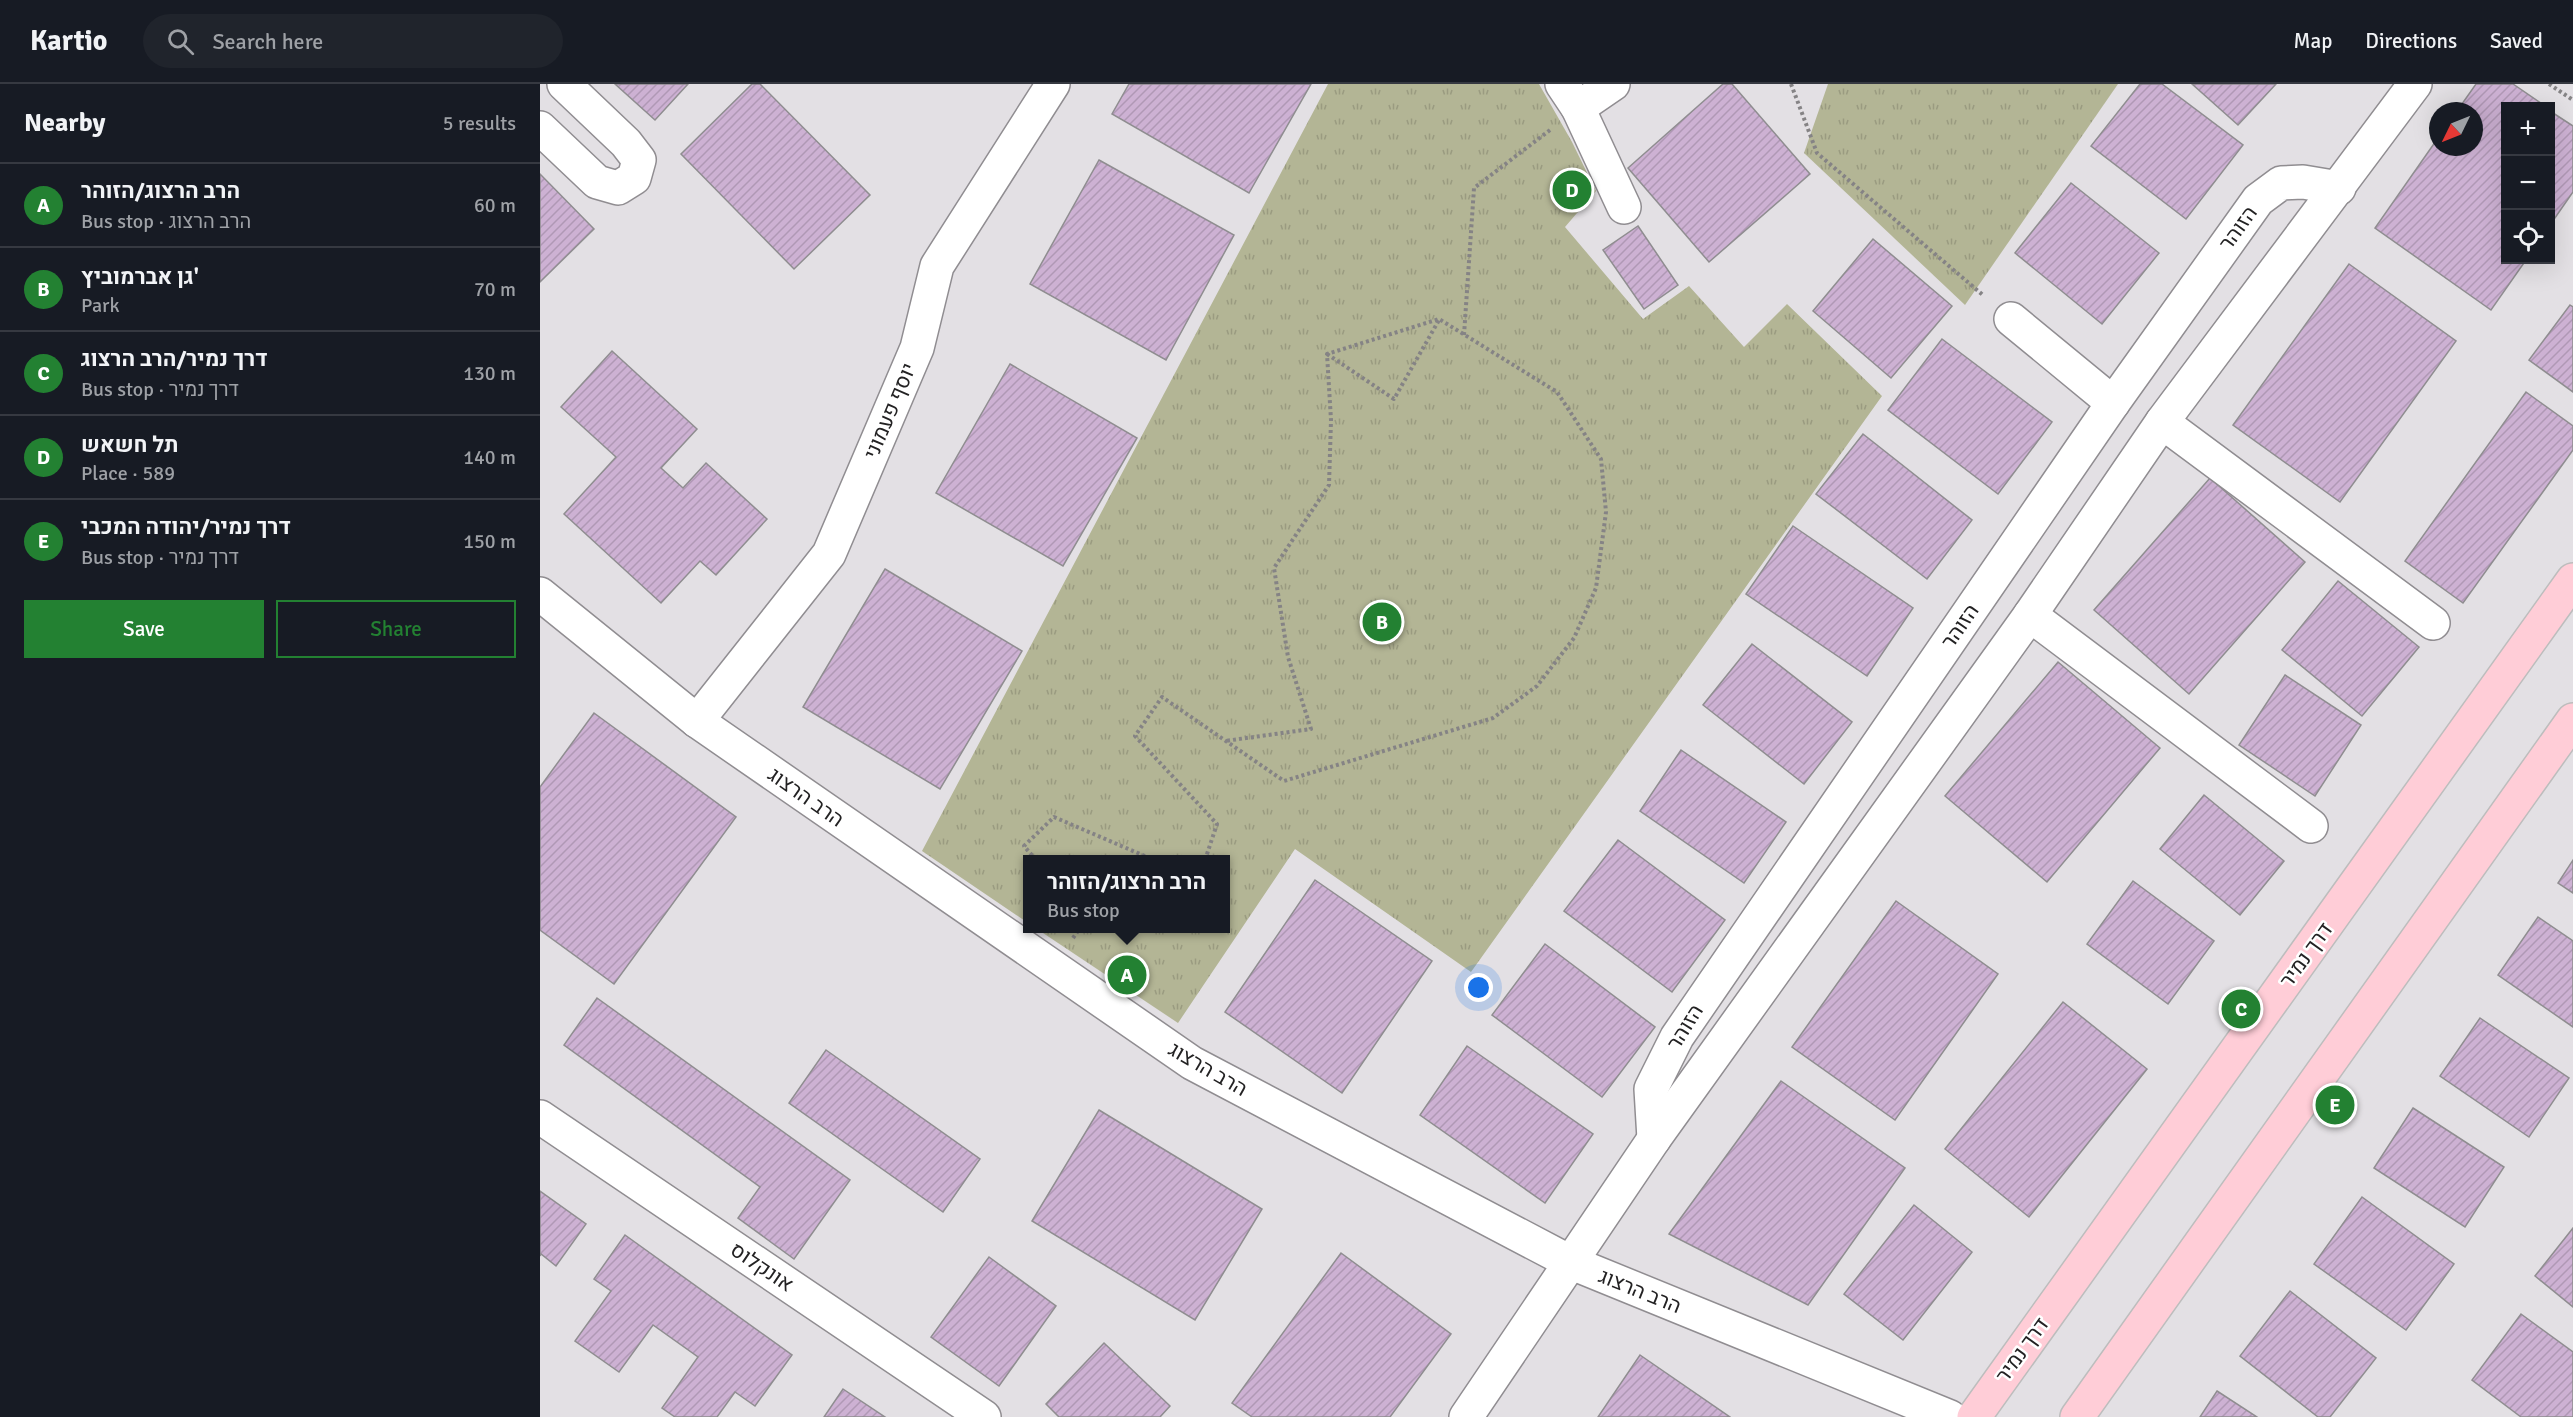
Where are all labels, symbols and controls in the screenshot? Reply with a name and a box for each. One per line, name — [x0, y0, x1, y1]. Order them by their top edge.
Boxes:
search box — [143, 14, 563, 68]
text: Kartio — [30, 24, 107, 58]
icon: search — [164, 25, 197, 58]
text: Search here — [212, 28, 323, 55]
text: Map — [2294, 28, 2332, 54]
text: Directions — [2365, 28, 2457, 54]
text: Saved — [2490, 28, 2543, 54]
north arrow — [2429, 102, 2483, 156]
map controls — [2501, 102, 2555, 264]
button: + — [2501, 102, 2555, 156]
text: Nearby — [24, 107, 105, 139]
text: 5 results — [443, 111, 516, 136]
button: − — [2501, 156, 2555, 210]
pin: D — [1552, 168, 1592, 212]
text: הרב הרצוג/הזוהר — [81, 177, 240, 204]
text: A — [37, 193, 50, 218]
text: 60 m — [474, 193, 516, 218]
street label: הזוהר — [2213, 201, 2263, 255]
text: Bus stop · הרב הרצוג — [81, 209, 251, 234]
button: locate — [2501, 210, 2555, 264]
text: גן אברמוביץ' — [81, 263, 199, 290]
text: B — [37, 277, 50, 302]
text: 70 m — [474, 277, 516, 302]
text: Park — [81, 293, 119, 318]
text: דרך נמיר/הרב הרצוג — [81, 345, 268, 372]
street label: יוסף פעמוני — [858, 359, 922, 463]
text: C — [37, 361, 50, 386]
text: 130 m — [463, 361, 516, 386]
text: Bus stop · דרך נמיר — [81, 377, 239, 402]
text: תל חשאש — [81, 431, 178, 458]
text: D — [37, 445, 50, 470]
text: 140 m — [463, 445, 516, 470]
text: Place · 589 — [81, 461, 175, 486]
text: דרך נמיר/יהודה המכבי — [81, 513, 291, 540]
text: E — [38, 529, 49, 554]
text: 150 m — [463, 529, 516, 554]
text: Bus stop · דרך נמיר — [81, 545, 239, 570]
street label: הזוהר — [1935, 599, 1985, 653]
button: Save — [24, 600, 264, 658]
button: Share — [276, 600, 516, 658]
pin: B — [1362, 600, 1402, 644]
street label: הרב הרצוג — [763, 761, 849, 833]
popup — [1023, 855, 1230, 933]
text: הרב הרצוג/הזוהר — [1047, 868, 1206, 895]
text: Bus stop — [1047, 898, 1120, 923]
street label: דרך נמיר — [2274, 917, 2338, 993]
pin: A — [1108, 952, 1146, 998]
your location — [1464, 973, 1493, 1002]
pin: C — [2222, 986, 2260, 1032]
street label: הזוהר — [1661, 999, 1709, 1055]
street label: הרב הרצוג — [1164, 1036, 1252, 1102]
pin: E — [2316, 1082, 2354, 1128]
street label: אונקלוס — [725, 1236, 799, 1298]
street label: הרב הרצוג — [1595, 1263, 1685, 1319]
street label: דרך נמיר — [1990, 1312, 2054, 1388]

